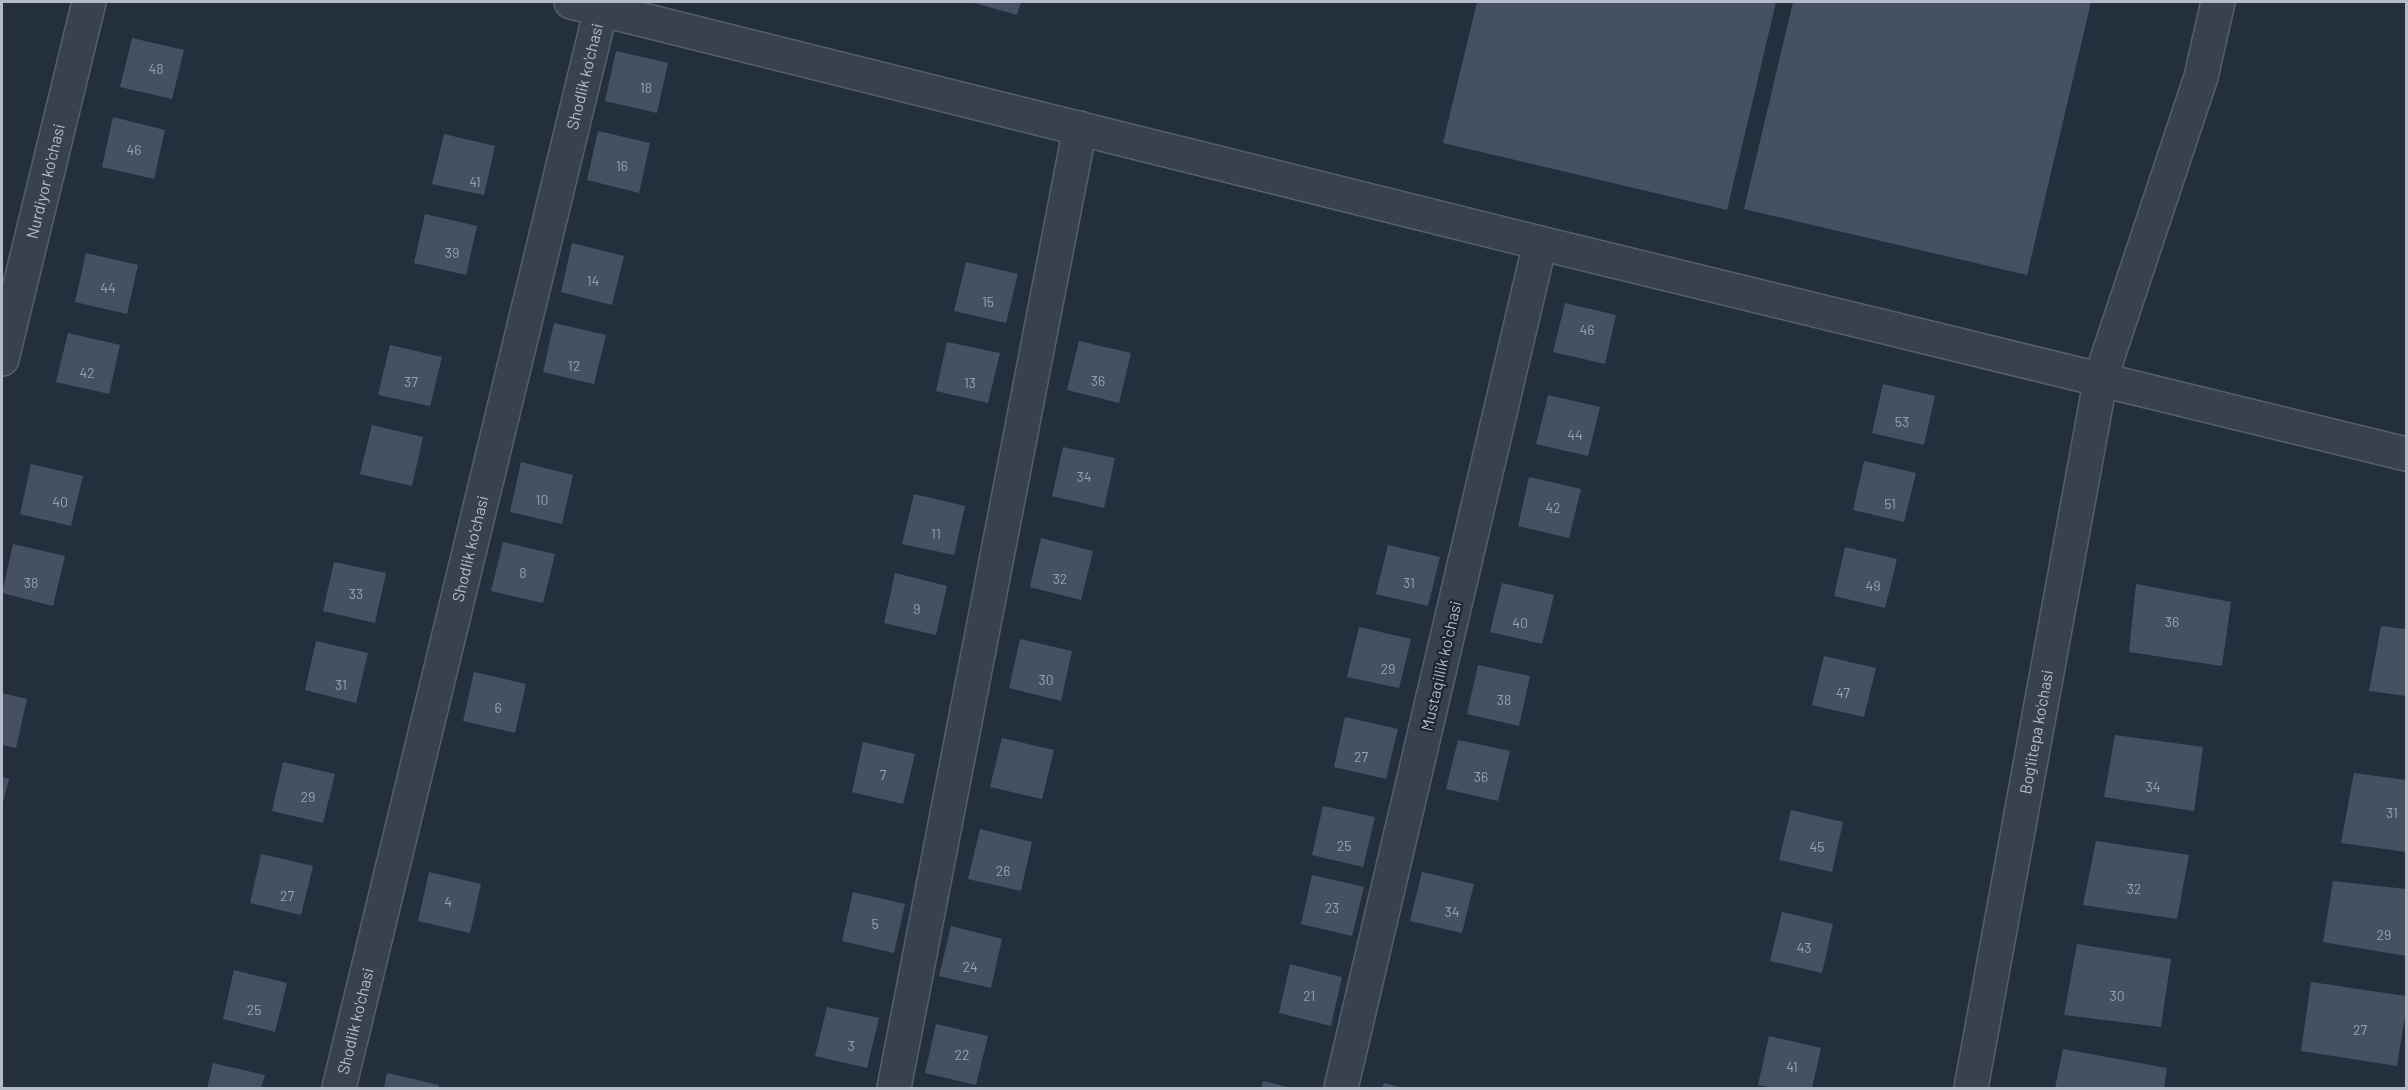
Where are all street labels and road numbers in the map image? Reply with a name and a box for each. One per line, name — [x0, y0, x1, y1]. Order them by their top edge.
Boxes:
street label: Shodlik ko'chasi — [562, 21, 606, 131]
street label: Nurdiyor ko'chasi — [22, 122, 68, 240]
street label: Shodlik ko'chasi — [447, 493, 492, 604]
street label: Mustaqillik koʻchasi — [1416, 599, 1465, 733]
street label: Bog'litepa ko'chasi — [2015, 668, 2056, 795]
street label: Shodlik ko'chasi — [333, 966, 377, 1076]

